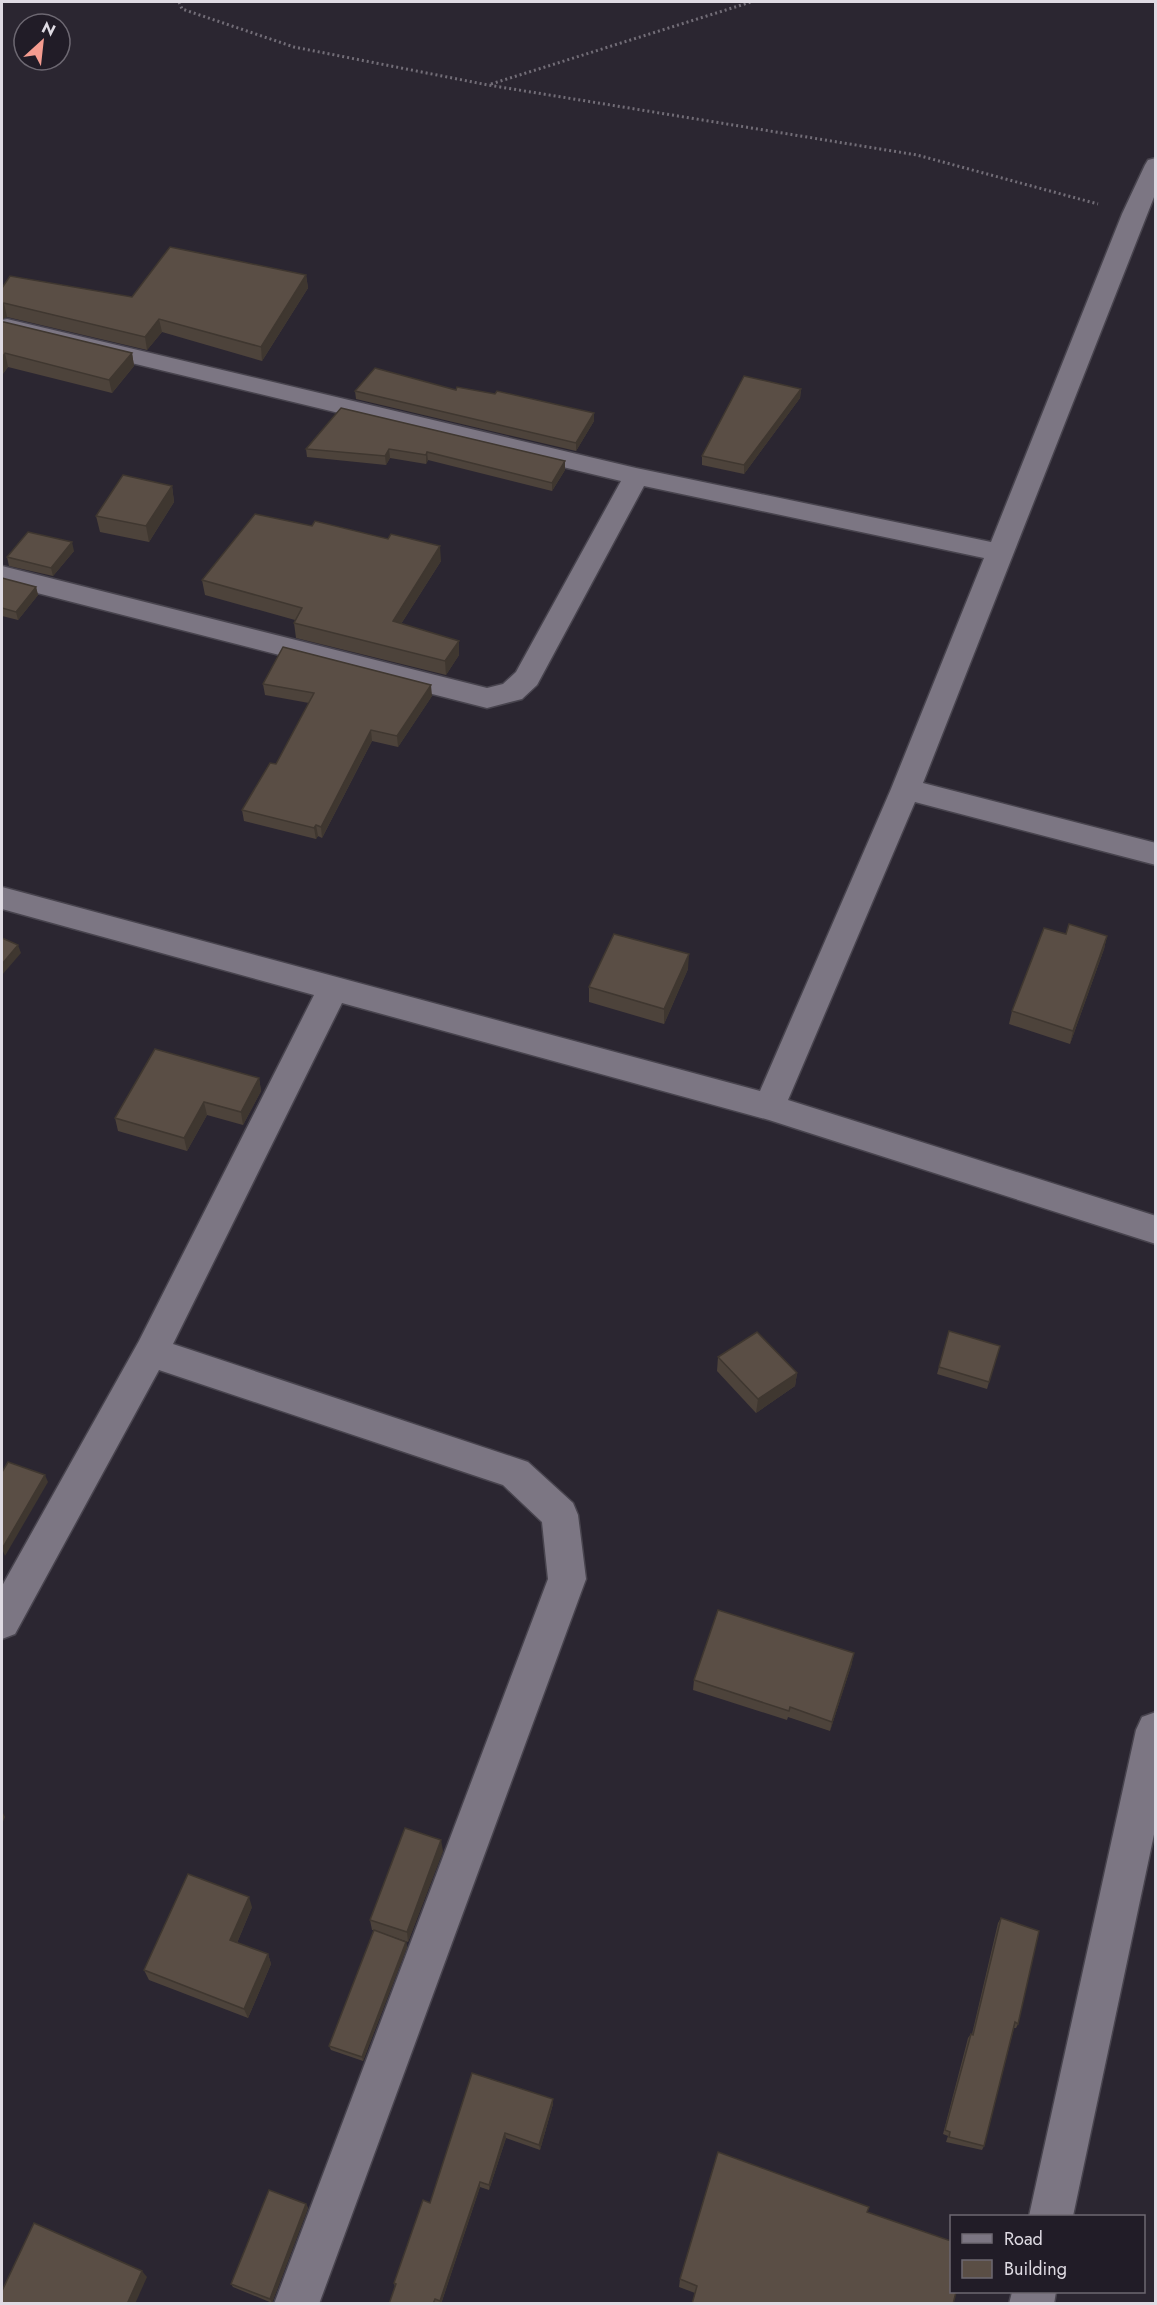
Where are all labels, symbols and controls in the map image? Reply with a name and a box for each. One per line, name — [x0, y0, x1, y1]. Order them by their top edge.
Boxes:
north arrow — [12, 12, 72, 72]
text: N — [38, 16, 59, 42]
legend — [950, 2215, 1145, 2293]
text: Road — [1004, 2226, 1043, 2252]
text: Building — [1004, 2256, 1067, 2282]

